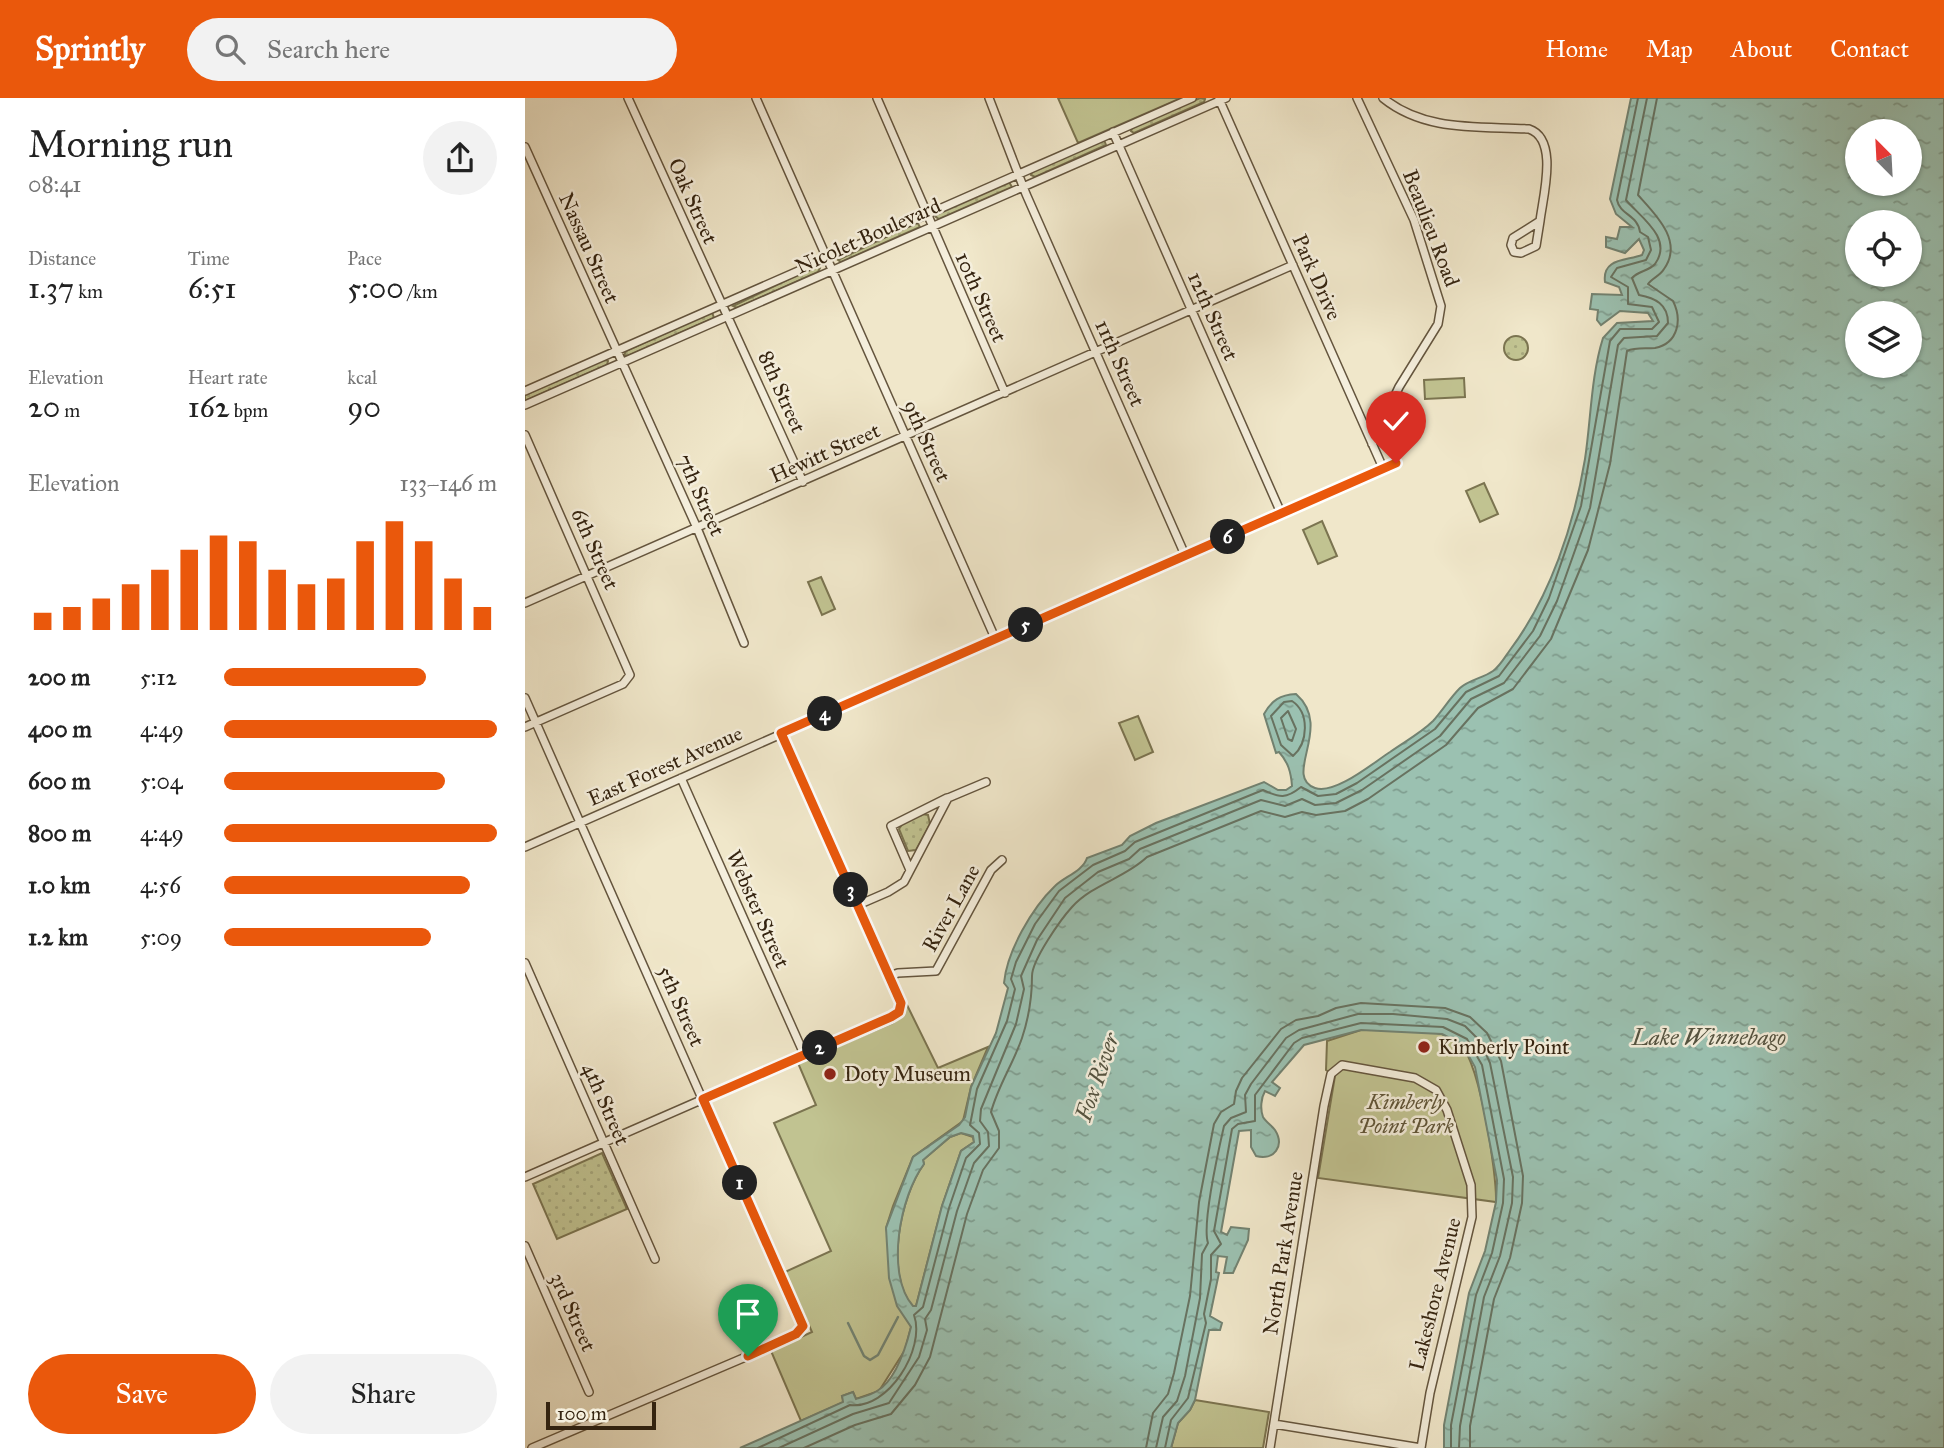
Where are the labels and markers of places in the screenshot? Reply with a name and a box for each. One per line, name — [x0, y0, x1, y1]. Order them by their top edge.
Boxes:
pin — [1366, 391, 1426, 463]
pin: 6 — [1211, 520, 1245, 555]
pin: 5 — [1009, 608, 1043, 642]
pin: 4 — [807, 696, 843, 732]
pin: 3 — [833, 872, 869, 908]
pin: 2 — [803, 1030, 837, 1066]
place label: Kimberly Point — [1438, 1034, 1570, 1060]
marker: Kimberly Point — [1416, 1039, 1432, 1055]
place label: Doty Museum — [844, 1061, 971, 1087]
marker: Doty Museum — [822, 1066, 838, 1082]
pin: 1 — [723, 1166, 757, 1200]
pin — [718, 1284, 778, 1356]

